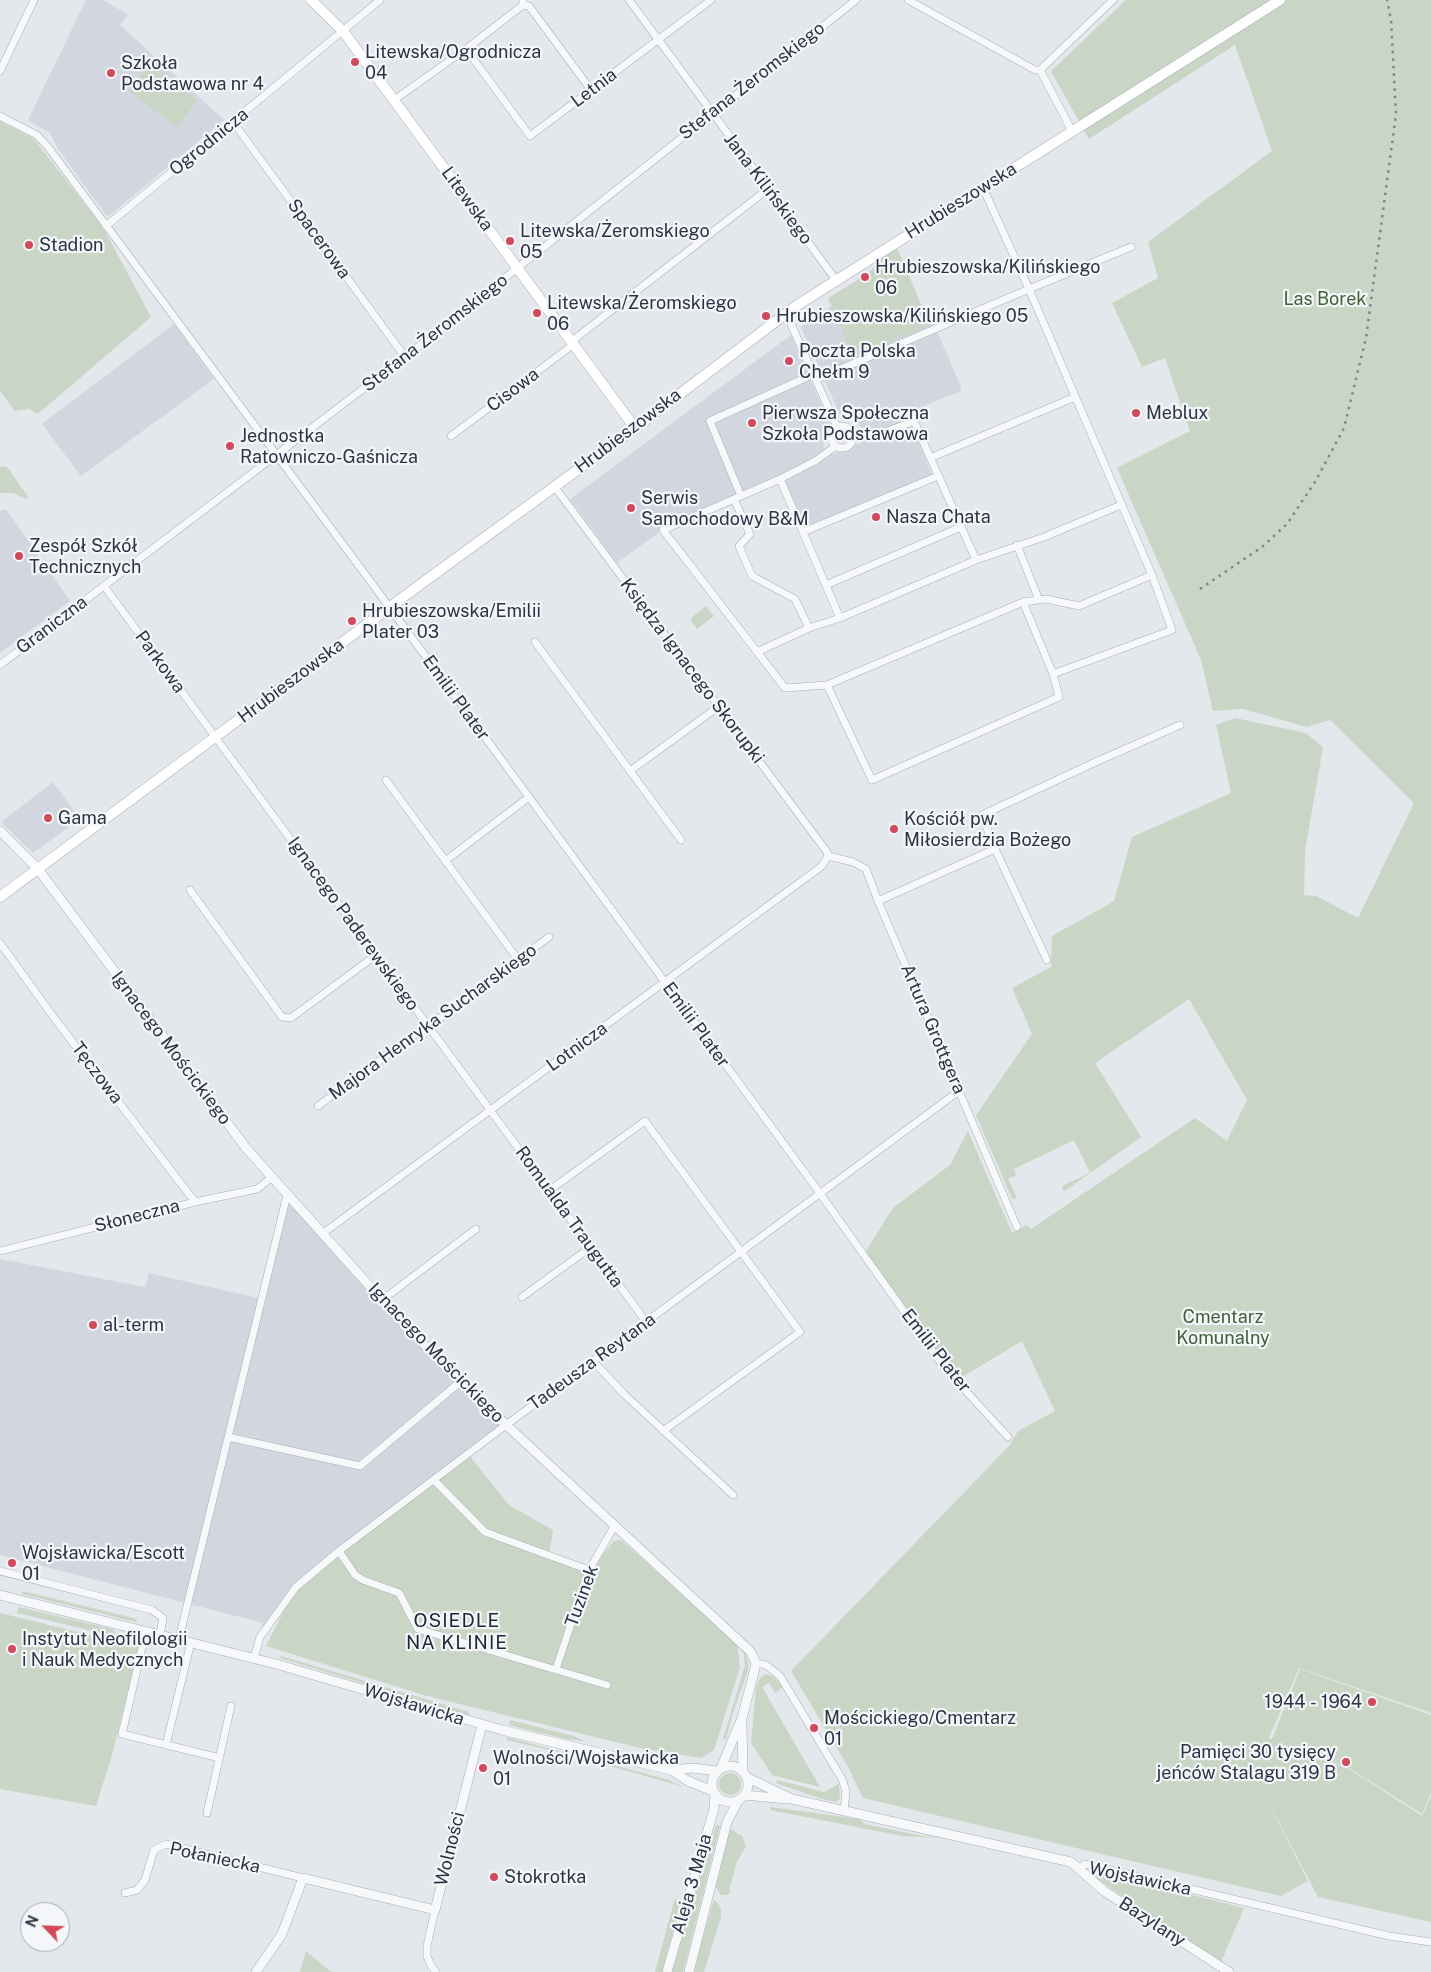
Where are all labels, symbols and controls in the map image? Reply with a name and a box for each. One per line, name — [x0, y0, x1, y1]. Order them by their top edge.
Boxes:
street label: Stefana Żeromskiego — [675, 17, 829, 145]
place label: Litewska/Ogrodnicza 04 — [365, 41, 541, 84]
place label: Szkoła Podstawowa nr 4 — [121, 52, 264, 94]
marker: Litewska/Ogrodnicza 04 — [349, 56, 361, 68]
street label: Letnia — [567, 64, 621, 112]
marker: Szkoła Podstawowa nr 4 — [105, 67, 117, 79]
street label: Ogrodnicza — [165, 104, 253, 180]
street label: Jana Kilińskiego — [719, 129, 817, 249]
street label: Hrubieszowska — [901, 158, 1021, 244]
street label: Litewska — [436, 163, 498, 235]
street label: Spacerowa — [283, 195, 355, 283]
place label: Litewska/Żeromskiego 05 — [520, 220, 710, 262]
place label: Stadion — [39, 234, 103, 256]
marker: Litewska/Żeromskiego 05 — [504, 235, 516, 247]
marker: Stadion — [23, 239, 35, 251]
place label: Hrubieszowska/Kilińskiego 06 — [875, 256, 1100, 298]
street label: Stefana Żeromskiego — [358, 269, 512, 397]
marker: Hrubieszowska/Kilińskiego 06 — [859, 271, 871, 283]
park label: Las Borek — [1284, 288, 1366, 310]
place label: Litewska/Żeromskiego 06 — [547, 292, 737, 334]
place label: Hrubieszowska/Kilińskiego 05 — [776, 305, 1028, 327]
marker: Litewska/Żeromskiego 06 — [531, 307, 543, 319]
marker: Hrubieszowska/Kilińskiego 05 — [760, 310, 772, 322]
place label: Poczta Polska Chełm 9 — [799, 340, 916, 382]
marker: Poczta Polska Chełm 9 — [783, 355, 795, 367]
street label: Cisowa — [483, 363, 543, 417]
street label: Hrubieszowska — [571, 384, 685, 478]
place label: Pierwsza Społeczna Szkoła Podstawowa — [762, 402, 929, 444]
place label: Meblux — [1146, 402, 1209, 424]
marker: Meblux — [1130, 407, 1142, 419]
marker: Pierwsza Społeczna Szkoła Podstawowa — [746, 417, 758, 429]
place label: Jednostka Ratowniczo-Gaśnicza — [240, 425, 418, 468]
marker: Jednostka Ratowniczo-Gaśnicza — [224, 440, 236, 452]
place label: Serwis Samochodowy B&M — [641, 487, 809, 530]
marker: Serwis Samochodowy B&M — [625, 502, 637, 514]
place label: Nasza Chata — [886, 506, 991, 528]
marker: Nasza Chata — [870, 511, 882, 523]
place label: Zespół Szkół Technicznych — [29, 535, 141, 578]
marker: Zespół Szkół Technicznych — [13, 550, 25, 562]
street label: Księdza Ignacego Skorupki — [615, 574, 769, 768]
street label: Graniczna — [12, 591, 92, 659]
place label: Hrubieszowska/Emilii Plater 03 — [362, 600, 541, 642]
marker: Hrubieszowska/Emilii Plater 03 — [346, 615, 358, 627]
street label: Parkowa — [130, 627, 190, 697]
street label: Hrubieszowska — [234, 634, 348, 728]
street label: Emilii Plater — [418, 651, 494, 745]
place label: Gama — [58, 807, 107, 829]
place label: Kościół pw. Miłosierdzia Bożego — [904, 808, 1071, 851]
marker: Gama — [42, 812, 54, 824]
marker: Kościół pw. Miłosierdzia Bożego — [888, 823, 900, 835]
street label: Ignacego Paderewskiego — [283, 833, 423, 1015]
street label: Majora Henryka Sucharskiego — [325, 939, 541, 1105]
street label: Artura Grottgera — [896, 961, 970, 1097]
street label: Ignacego Mościckiego — [106, 967, 236, 1129]
street label: Emilii Plater — [658, 978, 734, 1072]
street label: Lotnicza — [542, 1018, 612, 1076]
street label: Tęczowa — [67, 1038, 127, 1108]
street label: Romualda Traugutta — [510, 1142, 628, 1292]
street label: Słoneczna — [92, 1195, 182, 1237]
street label: Ignacego Mościckiego — [363, 1278, 509, 1428]
street label: Emilii Plater — [897, 1305, 975, 1397]
park label: Cmentarz Komunalny — [1176, 1306, 1270, 1348]
street label: Tadeusza Reytana — [524, 1309, 660, 1415]
place label: al-term — [103, 1314, 164, 1336]
marker: al-term — [87, 1319, 99, 1331]
place label: Wojsławicka/Escott 01 — [22, 1542, 185, 1585]
marker: Wojsławicka/Escott 01 — [6, 1557, 18, 1569]
street label: Tuzinek — [561, 1562, 603, 1630]
district label: OSIEDLE NA KLINIE — [405, 1610, 509, 1654]
place label: Instytut Neofilologii i Nauk Medycznych — [22, 1628, 187, 1670]
marker: Instytut Neofilologii i Nauk Medycznych — [6, 1643, 18, 1655]
street label: Wojsławicka — [361, 1679, 467, 1731]
place label: 1944 - 1964 — [1264, 1691, 1362, 1713]
marker: 1944 - 1964 — [1366, 1696, 1378, 1708]
place label: Mościckiego/Cmentarz 01 — [824, 1707, 1016, 1750]
marker: Mościckiego/Cmentarz 01 — [808, 1722, 820, 1734]
place label: Pamięci 30 tysięcy jeńców Stalagu 319 B — [1156, 1741, 1336, 1784]
place label: Wolności/Wojsławicka 01 — [493, 1747, 679, 1790]
marker: Pamięci 30 tysięcy jeńców Stalagu 319 B — [1340, 1756, 1352, 1768]
marker: Wolności/Wojsławicka 01 — [477, 1762, 489, 1774]
street label: Wolności — [430, 1810, 470, 1888]
street label: Aleja 3 Maja — [667, 1831, 717, 1937]
street label: Połaniecka — [168, 1838, 262, 1878]
street label: Wojsławicka — [1087, 1858, 1193, 1900]
place label: Stokrotka — [504, 1866, 586, 1888]
marker: Stokrotka — [488, 1871, 500, 1883]
street label: Bazylany — [1115, 1892, 1189, 1952]
north arrow — [20, 1902, 70, 1952]
text: N — [23, 1913, 42, 1930]

